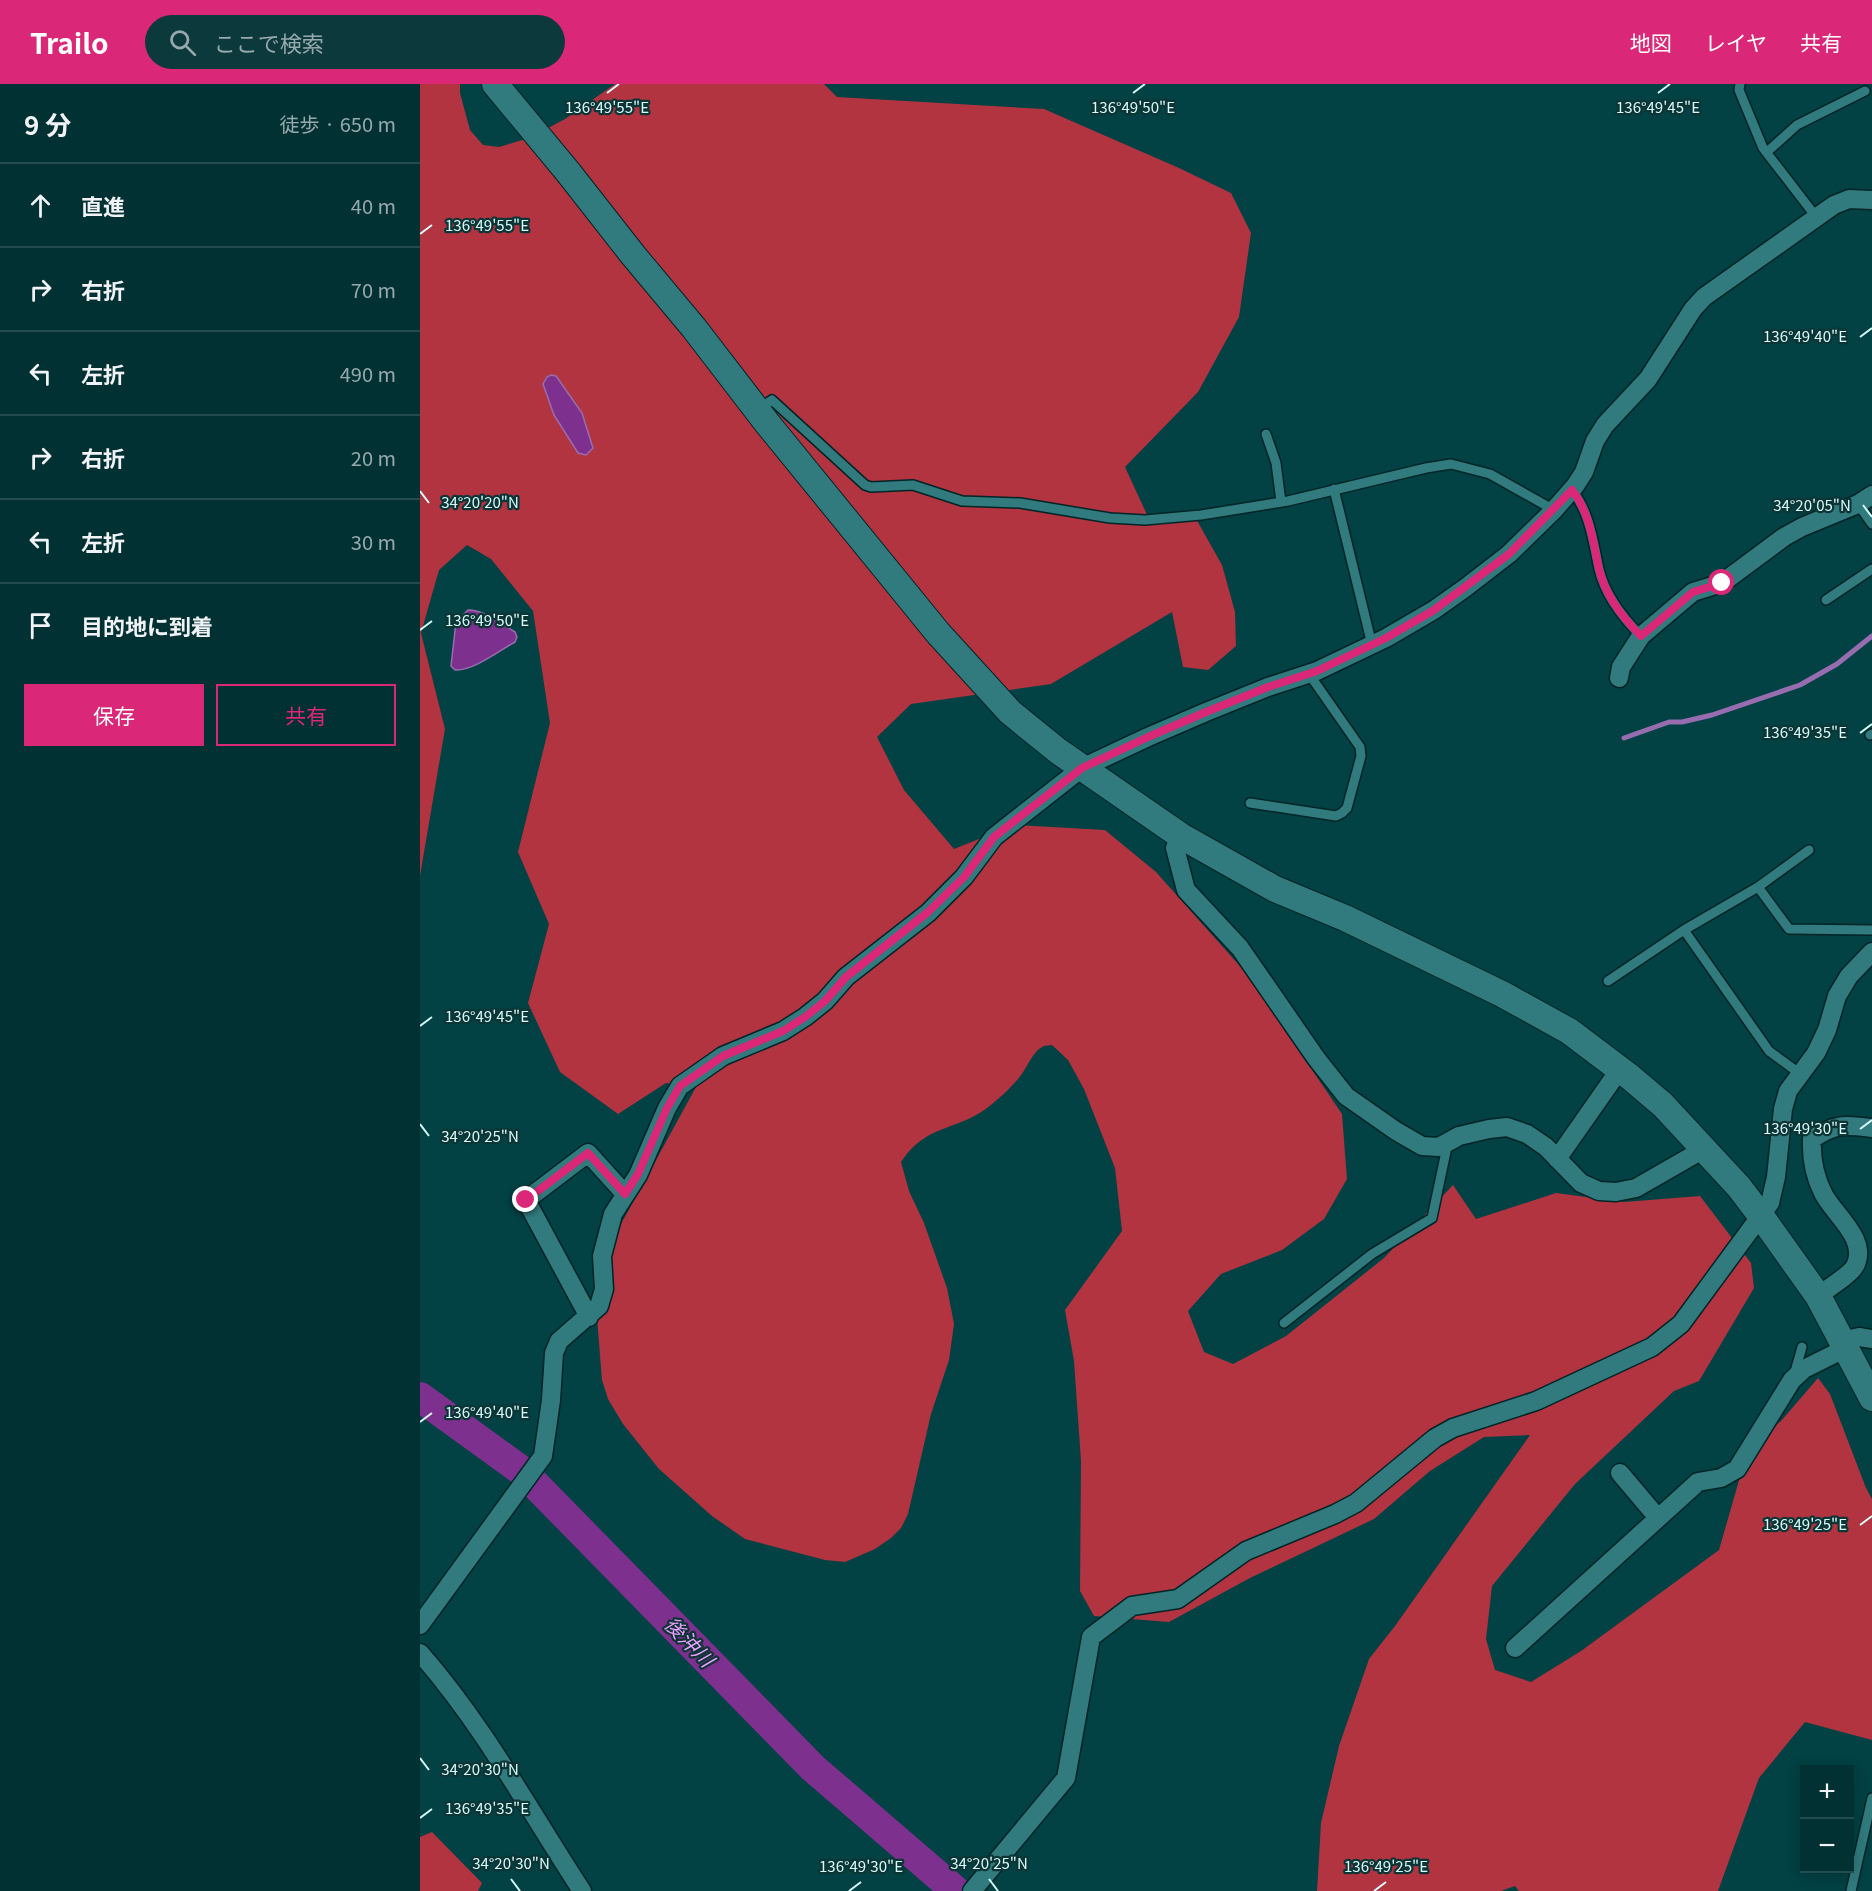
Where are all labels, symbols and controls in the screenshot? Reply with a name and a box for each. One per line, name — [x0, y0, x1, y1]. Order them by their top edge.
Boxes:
search box — [145, 15, 565, 69]
text: Trailo — [30, 22, 109, 62]
icon: search — [166, 26, 199, 59]
text: ここで検索 — [214, 26, 324, 58]
text: 地図 — [1630, 27, 1672, 57]
text: レイヤ — [1705, 27, 1767, 57]
text: 共有 — [1800, 27, 1842, 57]
text: 136°49'55"E — [565, 96, 649, 117]
text: 136°49'50"E — [1091, 96, 1175, 117]
text: 136°49'45"E — [1616, 96, 1700, 117]
text: 9 分 — [24, 105, 71, 142]
text: 徒歩 · 650 m — [280, 109, 396, 138]
icon: ahead — [24, 189, 57, 222]
text: 直進 — [81, 189, 125, 221]
text: 40 m — [351, 191, 396, 220]
text: 136°49'55"E — [445, 214, 529, 235]
icon: right — [24, 273, 57, 306]
text: 右折 — [81, 273, 125, 305]
text: 70 m — [351, 275, 396, 304]
text: 136°49'40"E — [1763, 325, 1847, 346]
icon: left — [24, 357, 57, 390]
text: 左折 — [81, 357, 125, 389]
text: 490 m — [340, 359, 396, 388]
icon: right — [24, 441, 57, 474]
text: 右折 — [81, 441, 125, 473]
text: 20 m — [351, 443, 396, 472]
text: 34°20'20"N — [441, 491, 519, 512]
text: 34°20'05"N — [1773, 494, 1851, 515]
icon: left — [24, 525, 57, 558]
text: 左折 — [81, 525, 125, 557]
text: 30 m — [351, 527, 396, 556]
route start — [1708, 569, 1734, 595]
icon: arrive — [24, 609, 57, 642]
text: 目的地に到着 — [81, 609, 213, 641]
text: 136°49'50"E — [445, 609, 529, 630]
button: 保存 — [24, 684, 204, 746]
button: 共有 — [216, 684, 396, 746]
text: 136°49'35"E — [1763, 721, 1847, 742]
text: 136°49'45"E — [445, 1005, 529, 1026]
text: 136°49'30"E — [1763, 1117, 1847, 1138]
text: 34°20'25"N — [441, 1125, 519, 1146]
route end — [512, 1186, 538, 1212]
text: 136°49'40"E — [445, 1401, 529, 1422]
text: 136°49'25"E — [1763, 1513, 1847, 1534]
water label: 後沖川 — [659, 1609, 723, 1674]
text: 34°20'30"N — [441, 1758, 519, 1779]
map controls — [1800, 1765, 1854, 1873]
button: + — [1800, 1765, 1854, 1819]
text: 136°49'35"E — [445, 1797, 529, 1818]
button: − — [1800, 1819, 1854, 1873]
text: 34°20'30"N — [472, 1852, 550, 1873]
text: 34°20'25"N — [950, 1852, 1028, 1873]
text: 136°49'30"E — [819, 1855, 903, 1876]
text: 136°49'25"E — [1344, 1855, 1428, 1876]

